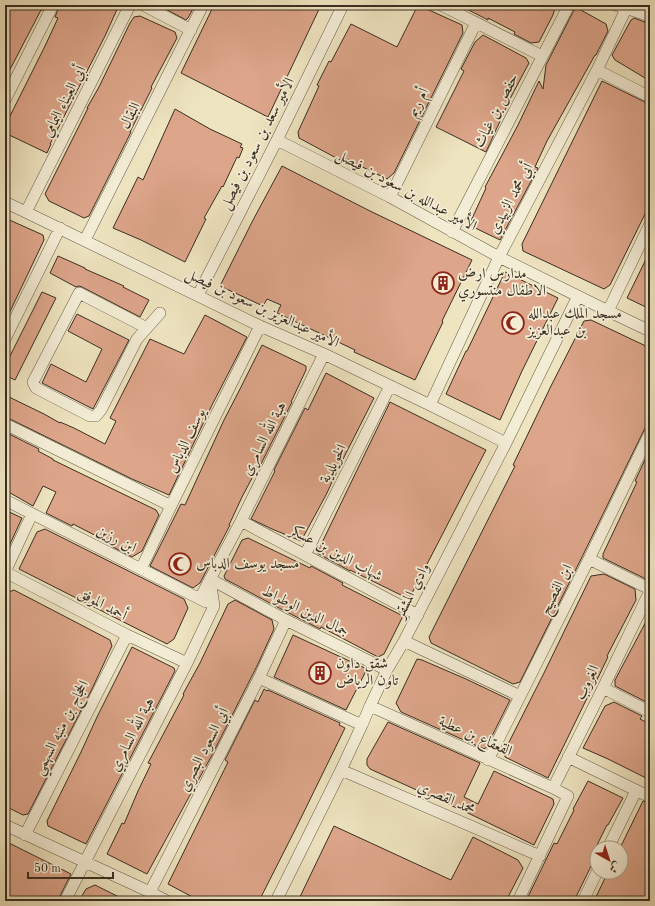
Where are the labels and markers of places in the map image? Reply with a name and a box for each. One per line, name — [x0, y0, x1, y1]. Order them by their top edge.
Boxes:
place label: مدارس ارض الاطفال منتسوري — [458, 267, 546, 302]
building icon: مدارس ارض الاطفال منتسوري — [430, 270, 456, 296]
place label: مسجد الملك عبدالله بن عبدالعزيز — [526, 307, 622, 340]
mosque icon: مسجد الملك عبدالله بن عبدالعزيز — [500, 310, 526, 336]
mosque icon: مسجد يوسف الدباس — [167, 551, 193, 577]
place label: مسجد يوسف الدباس — [196, 557, 299, 572]
place label: شقق داون تاون الرياض — [336, 657, 398, 689]
building icon: شقق داون تاون الرياض — [307, 660, 333, 686]

